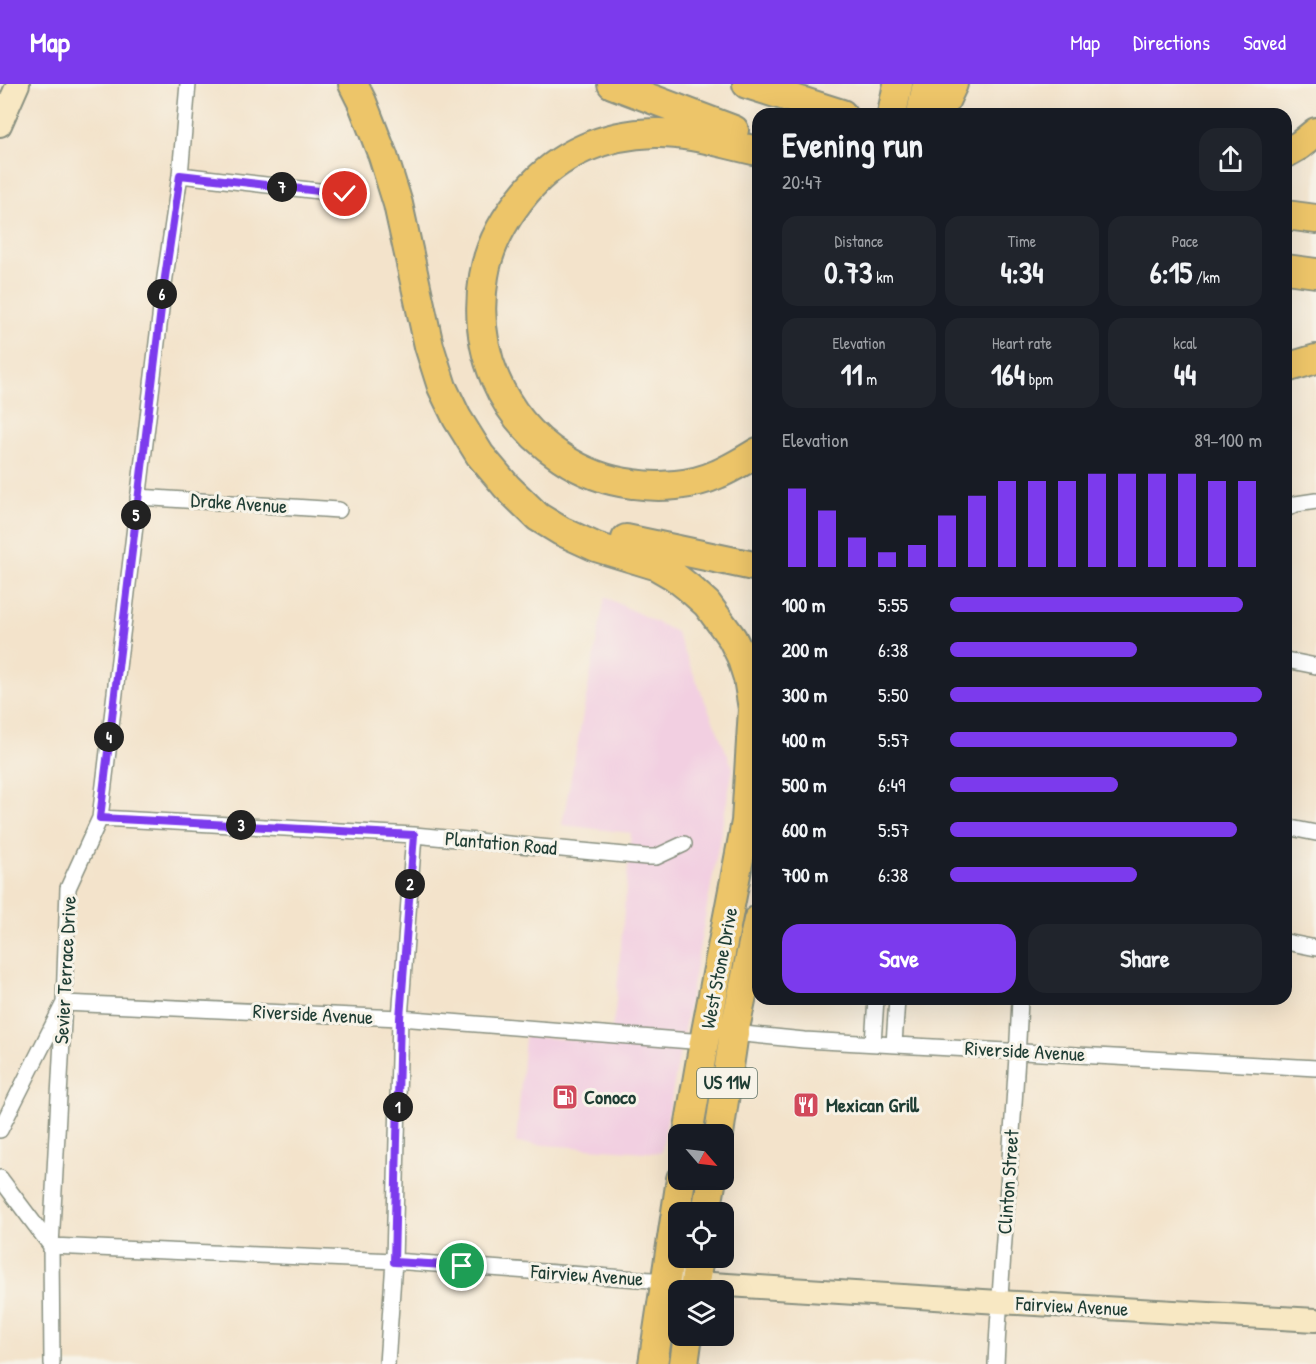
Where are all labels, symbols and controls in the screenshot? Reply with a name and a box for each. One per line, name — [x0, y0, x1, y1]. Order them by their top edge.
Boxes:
text: Map — [30, 23, 70, 61]
text: Map — [1070, 28, 1100, 57]
text: Directions — [1133, 28, 1210, 57]
text: Saved — [1243, 28, 1286, 57]
text: Evening run — [782, 123, 923, 167]
button: share — [1199, 128, 1262, 191]
pin — [319, 168, 370, 219]
text: 20:47 — [782, 168, 822, 195]
pin: 7 — [267, 172, 297, 202]
text: 7 — [278, 176, 286, 198]
icon: check — [328, 177, 361, 210]
text: Distance — [835, 230, 883, 252]
text: Time — [1008, 230, 1036, 252]
text: Pace — [1172, 230, 1198, 252]
text: 0.73 — [824, 252, 872, 292]
text: 4:34 — [1001, 252, 1043, 292]
text: 6:15 — [1150, 252, 1192, 292]
text: km — [872, 266, 894, 288]
text: /km — [1192, 266, 1220, 288]
pin: 6 — [147, 279, 177, 309]
text: 6 — [159, 283, 165, 305]
text: Elevation — [832, 332, 886, 354]
text: Heart rate — [992, 332, 1052, 354]
text: kcal — [1173, 332, 1197, 354]
text: 11 — [841, 354, 863, 394]
text: 164 — [991, 354, 1025, 394]
text: 44 — [1174, 354, 1196, 394]
text: m — [863, 368, 877, 390]
text: bpm — [1025, 368, 1053, 390]
text: Elevation — [782, 426, 848, 453]
text: 89–100 m — [1194, 426, 1262, 453]
street label: Drake Avenue — [190, 486, 288, 519]
pin: 5 — [121, 500, 151, 530]
text: 5 — [133, 504, 139, 526]
text: 100 m — [782, 591, 825, 618]
text: 5:55 — [878, 591, 908, 618]
text: 200 m — [782, 636, 827, 663]
text: 6:38 — [878, 636, 908, 663]
text: 300 m — [782, 681, 827, 708]
text: 5:50 — [878, 681, 909, 708]
pin: 4 — [94, 722, 124, 752]
text: 4 — [106, 726, 112, 748]
text: 400 m — [782, 726, 826, 753]
text: 5:57 — [878, 726, 909, 753]
text: 500 m — [782, 771, 827, 798]
text: 6:49 — [878, 771, 905, 798]
pin: 3 — [226, 810, 256, 840]
text: 3 — [237, 814, 245, 836]
text: 600 m — [782, 816, 826, 843]
text: 5:57 — [878, 816, 909, 843]
street label: Plantation Road — [444, 824, 558, 861]
text: 700 m — [782, 861, 828, 888]
text: 6:38 — [878, 861, 908, 888]
pin: 2 — [395, 869, 425, 899]
text: 2 — [406, 873, 414, 895]
street label: Sevier Terrace Drive — [47, 895, 82, 1045]
street label: West Stone Drive — [694, 905, 743, 1031]
button: Save — [782, 924, 1016, 993]
button: Share — [1028, 924, 1262, 993]
street label: Riverside Avenue — [252, 997, 374, 1030]
street label: Riverside Avenue — [964, 1034, 1086, 1067]
road number: US 11W — [697, 1068, 757, 1098]
fuel station icon: Conoco — [550, 1082, 580, 1112]
place label: Conoco — [584, 1083, 636, 1110]
restaurant icon: Mexican Grill — [791, 1090, 821, 1120]
place label: Mexican Grill — [826, 1091, 920, 1118]
pin: 1 — [383, 1092, 413, 1122]
text: 1 — [395, 1096, 401, 1118]
north arrow — [668, 1124, 734, 1190]
map controls — [668, 1124, 734, 1346]
street label: Clinton Street — [990, 1128, 1025, 1235]
button: locate — [668, 1202, 734, 1268]
pin — [436, 1240, 487, 1291]
icon: arrive — [445, 1249, 478, 1282]
street label: Fairview Avenue — [529, 1257, 644, 1292]
button: layers — [668, 1280, 734, 1346]
street label: Fairview Avenue — [1014, 1289, 1129, 1322]

